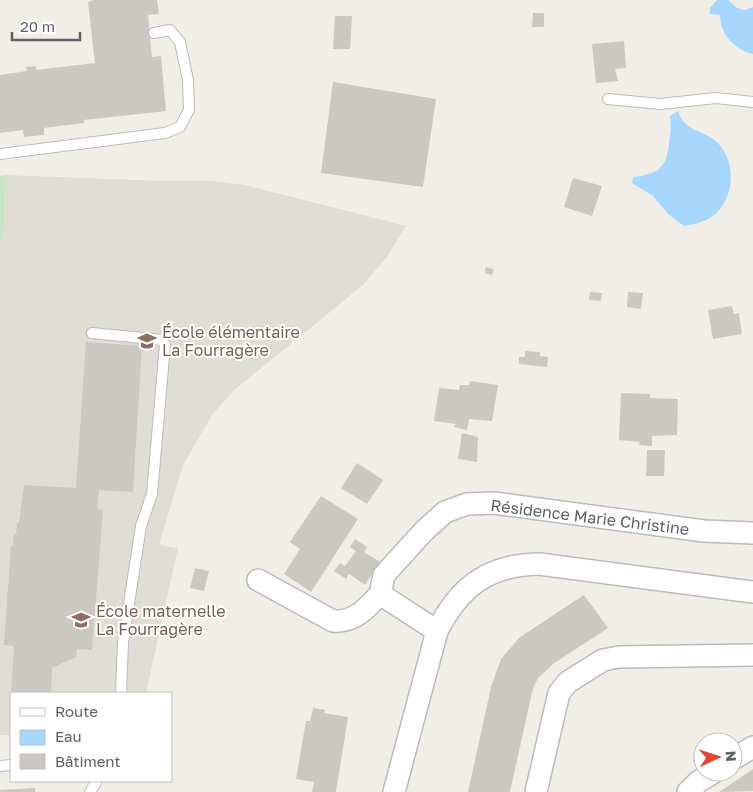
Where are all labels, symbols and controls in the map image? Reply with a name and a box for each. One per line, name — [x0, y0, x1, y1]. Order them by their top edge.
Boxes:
scale bar — [12, 10, 80, 42]
text: 20 m — [20, 17, 55, 35]
place label: École élémentaire La Fourragère — [162, 322, 300, 360]
school or university icon: École élémentaire La Fourragère — [136, 330, 158, 352]
street label: Résidence Marie Christine — [490, 495, 690, 539]
place label: École maternelle La Fourragère — [96, 601, 226, 639]
school or university icon: École maternelle La Fourragère — [70, 609, 92, 631]
legend — [10, 692, 172, 782]
text: Route — [55, 702, 98, 720]
text: Eau — [55, 727, 82, 745]
north arrow — [693, 732, 743, 782]
text: N — [723, 750, 740, 762]
text: Bâtiment — [55, 752, 120, 770]

